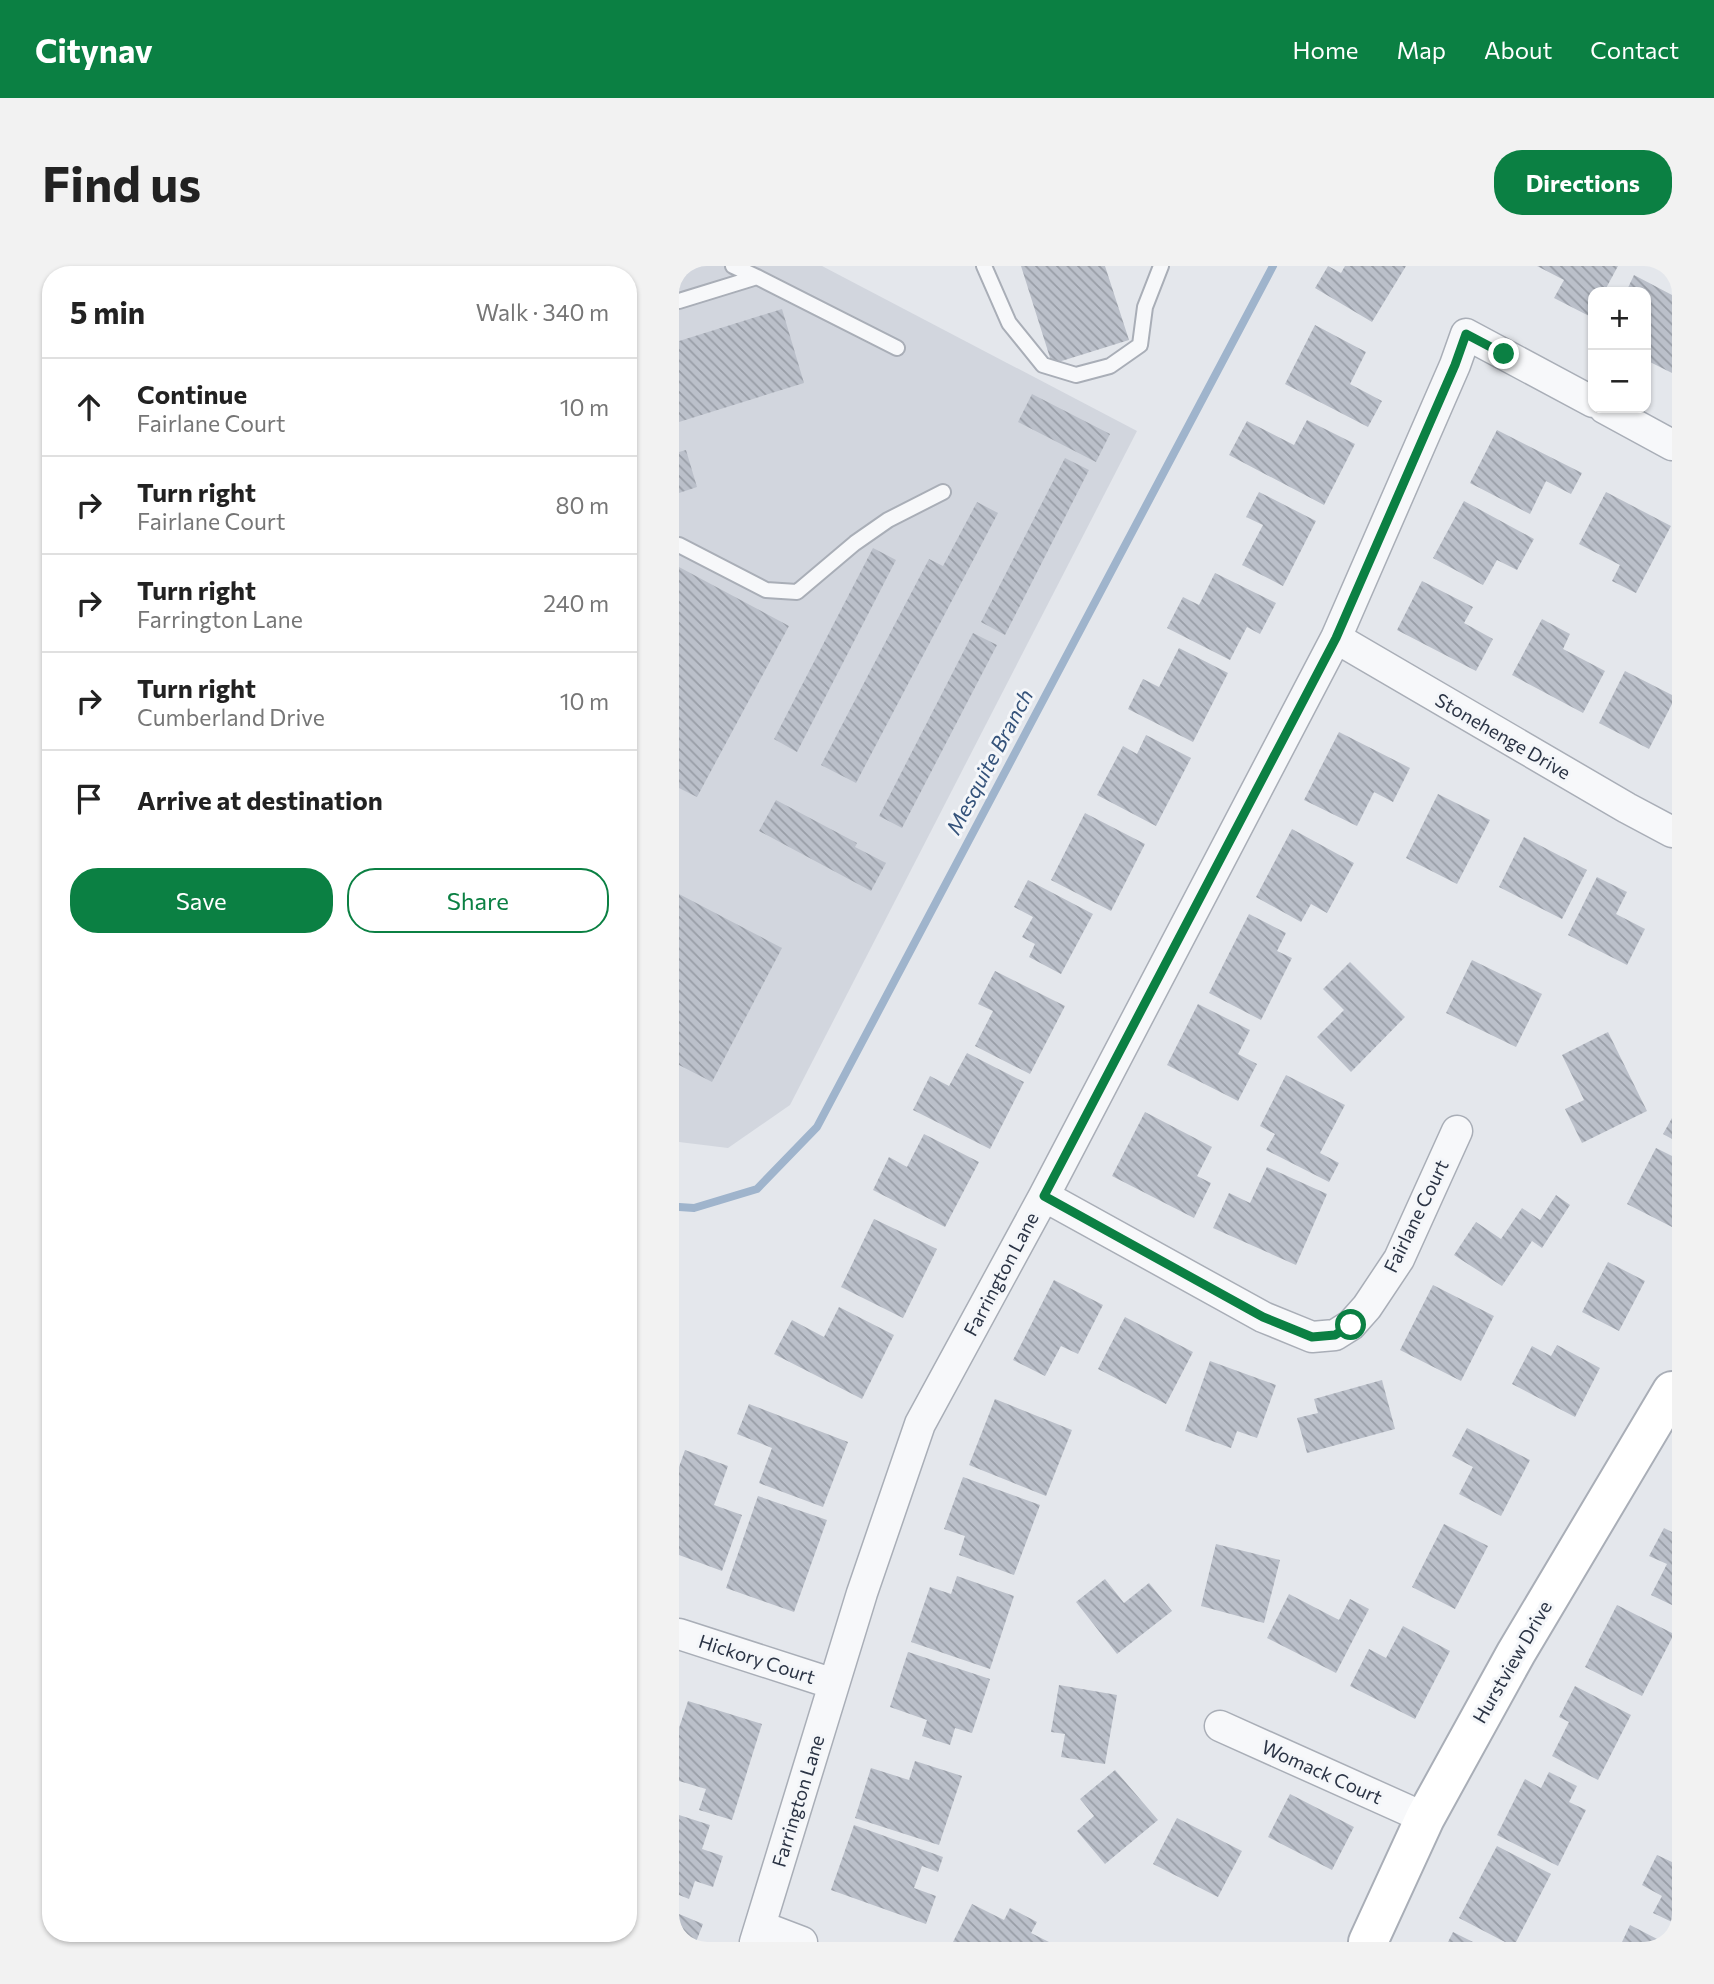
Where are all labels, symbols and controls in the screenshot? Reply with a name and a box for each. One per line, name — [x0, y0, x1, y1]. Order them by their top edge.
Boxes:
text: Citynav — [35, 29, 153, 70]
text: Home — [1293, 35, 1359, 64]
text: Map — [1397, 35, 1446, 64]
text: About — [1484, 35, 1552, 64]
text: Contact — [1590, 35, 1679, 64]
button: Directions — [1494, 150, 1672, 215]
text: Find us — [42, 152, 201, 212]
map controls — [1588, 287, 1651, 413]
button: + — [1588, 287, 1651, 350]
text: 5 min — [70, 293, 145, 330]
text: Walk · 340 m — [476, 298, 609, 326]
route end — [1488, 338, 1519, 369]
button: − — [1588, 350, 1651, 413]
text: Continue — [137, 378, 247, 409]
icon: ahead — [70, 388, 108, 426]
text: 10 m — [560, 393, 609, 421]
text: Fairlane Court — [137, 409, 285, 437]
text: Turn right — [137, 476, 256, 507]
icon: right — [70, 486, 108, 524]
text: 80 m — [556, 491, 609, 519]
text: Fairlane Court — [137, 507, 285, 535]
text: Turn right — [137, 574, 256, 605]
icon: right — [70, 584, 108, 622]
text: 240 m — [543, 589, 609, 617]
text: Farrington Lane — [137, 605, 303, 633]
text: Turn right — [137, 672, 256, 703]
icon: right — [70, 682, 108, 720]
water label: Mesquite Branch — [940, 684, 1037, 838]
text: 10 m — [560, 687, 609, 715]
street label: Stonehenge Drive — [1432, 688, 1575, 784]
text: Cumberland Drive — [137, 703, 325, 731]
icon: arrive — [70, 780, 108, 818]
text: Arrive at destination — [137, 784, 383, 815]
button: Save — [70, 868, 333, 933]
button: Share — [347, 868, 609, 933]
street label: Fairlane Court — [1378, 1155, 1453, 1276]
street label: Farrington Lane — [958, 1208, 1043, 1340]
route start — [1335, 1309, 1366, 1340]
street label: Hurstview Drive — [1467, 1596, 1556, 1727]
street label: Hickory Court — [696, 1629, 819, 1688]
street label: Farrington Lane — [767, 1732, 829, 1870]
street label: Womack Court — [1258, 1735, 1386, 1808]

